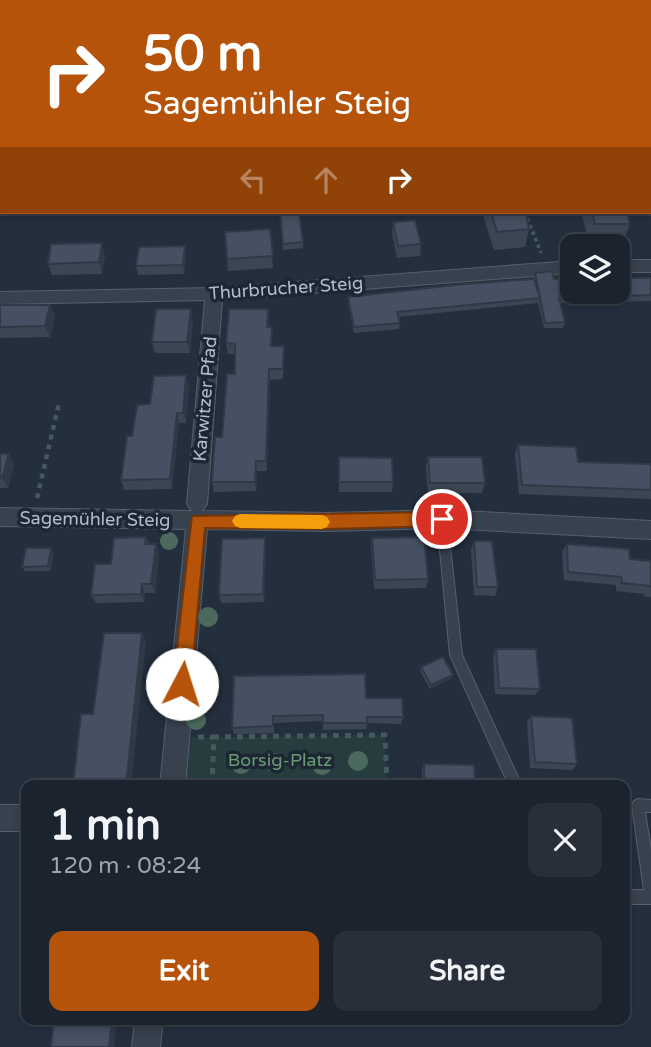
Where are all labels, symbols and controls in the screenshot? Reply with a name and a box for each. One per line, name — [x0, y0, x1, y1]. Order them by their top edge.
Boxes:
text: 50 m — [143, 25, 262, 84]
icon: right — [28, 28, 119, 119]
text: Sagemühler Steig — [143, 85, 411, 123]
icon: left — [234, 161, 272, 199]
icon: ahead — [307, 161, 345, 199]
icon: right — [380, 161, 418, 199]
map controls — [560, 234, 630, 304]
button: layers — [560, 234, 630, 304]
street label: Thurbrucher Steig — [208, 272, 364, 304]
street label: Karwitzer Pfad — [189, 335, 221, 463]
pin — [412, 489, 472, 549]
icon: arrive — [423, 500, 461, 538]
street label: Sagemühler Steig — [19, 507, 171, 531]
position arrow — [145, 647, 219, 721]
park label: Borsig-Platz — [228, 749, 332, 771]
text: 1 min — [49, 800, 161, 851]
button: close — [528, 803, 602, 877]
text: 120 m · 08:24 — [49, 852, 201, 880]
button: Exit — [49, 931, 319, 1011]
button: Share — [333, 931, 602, 1011]

